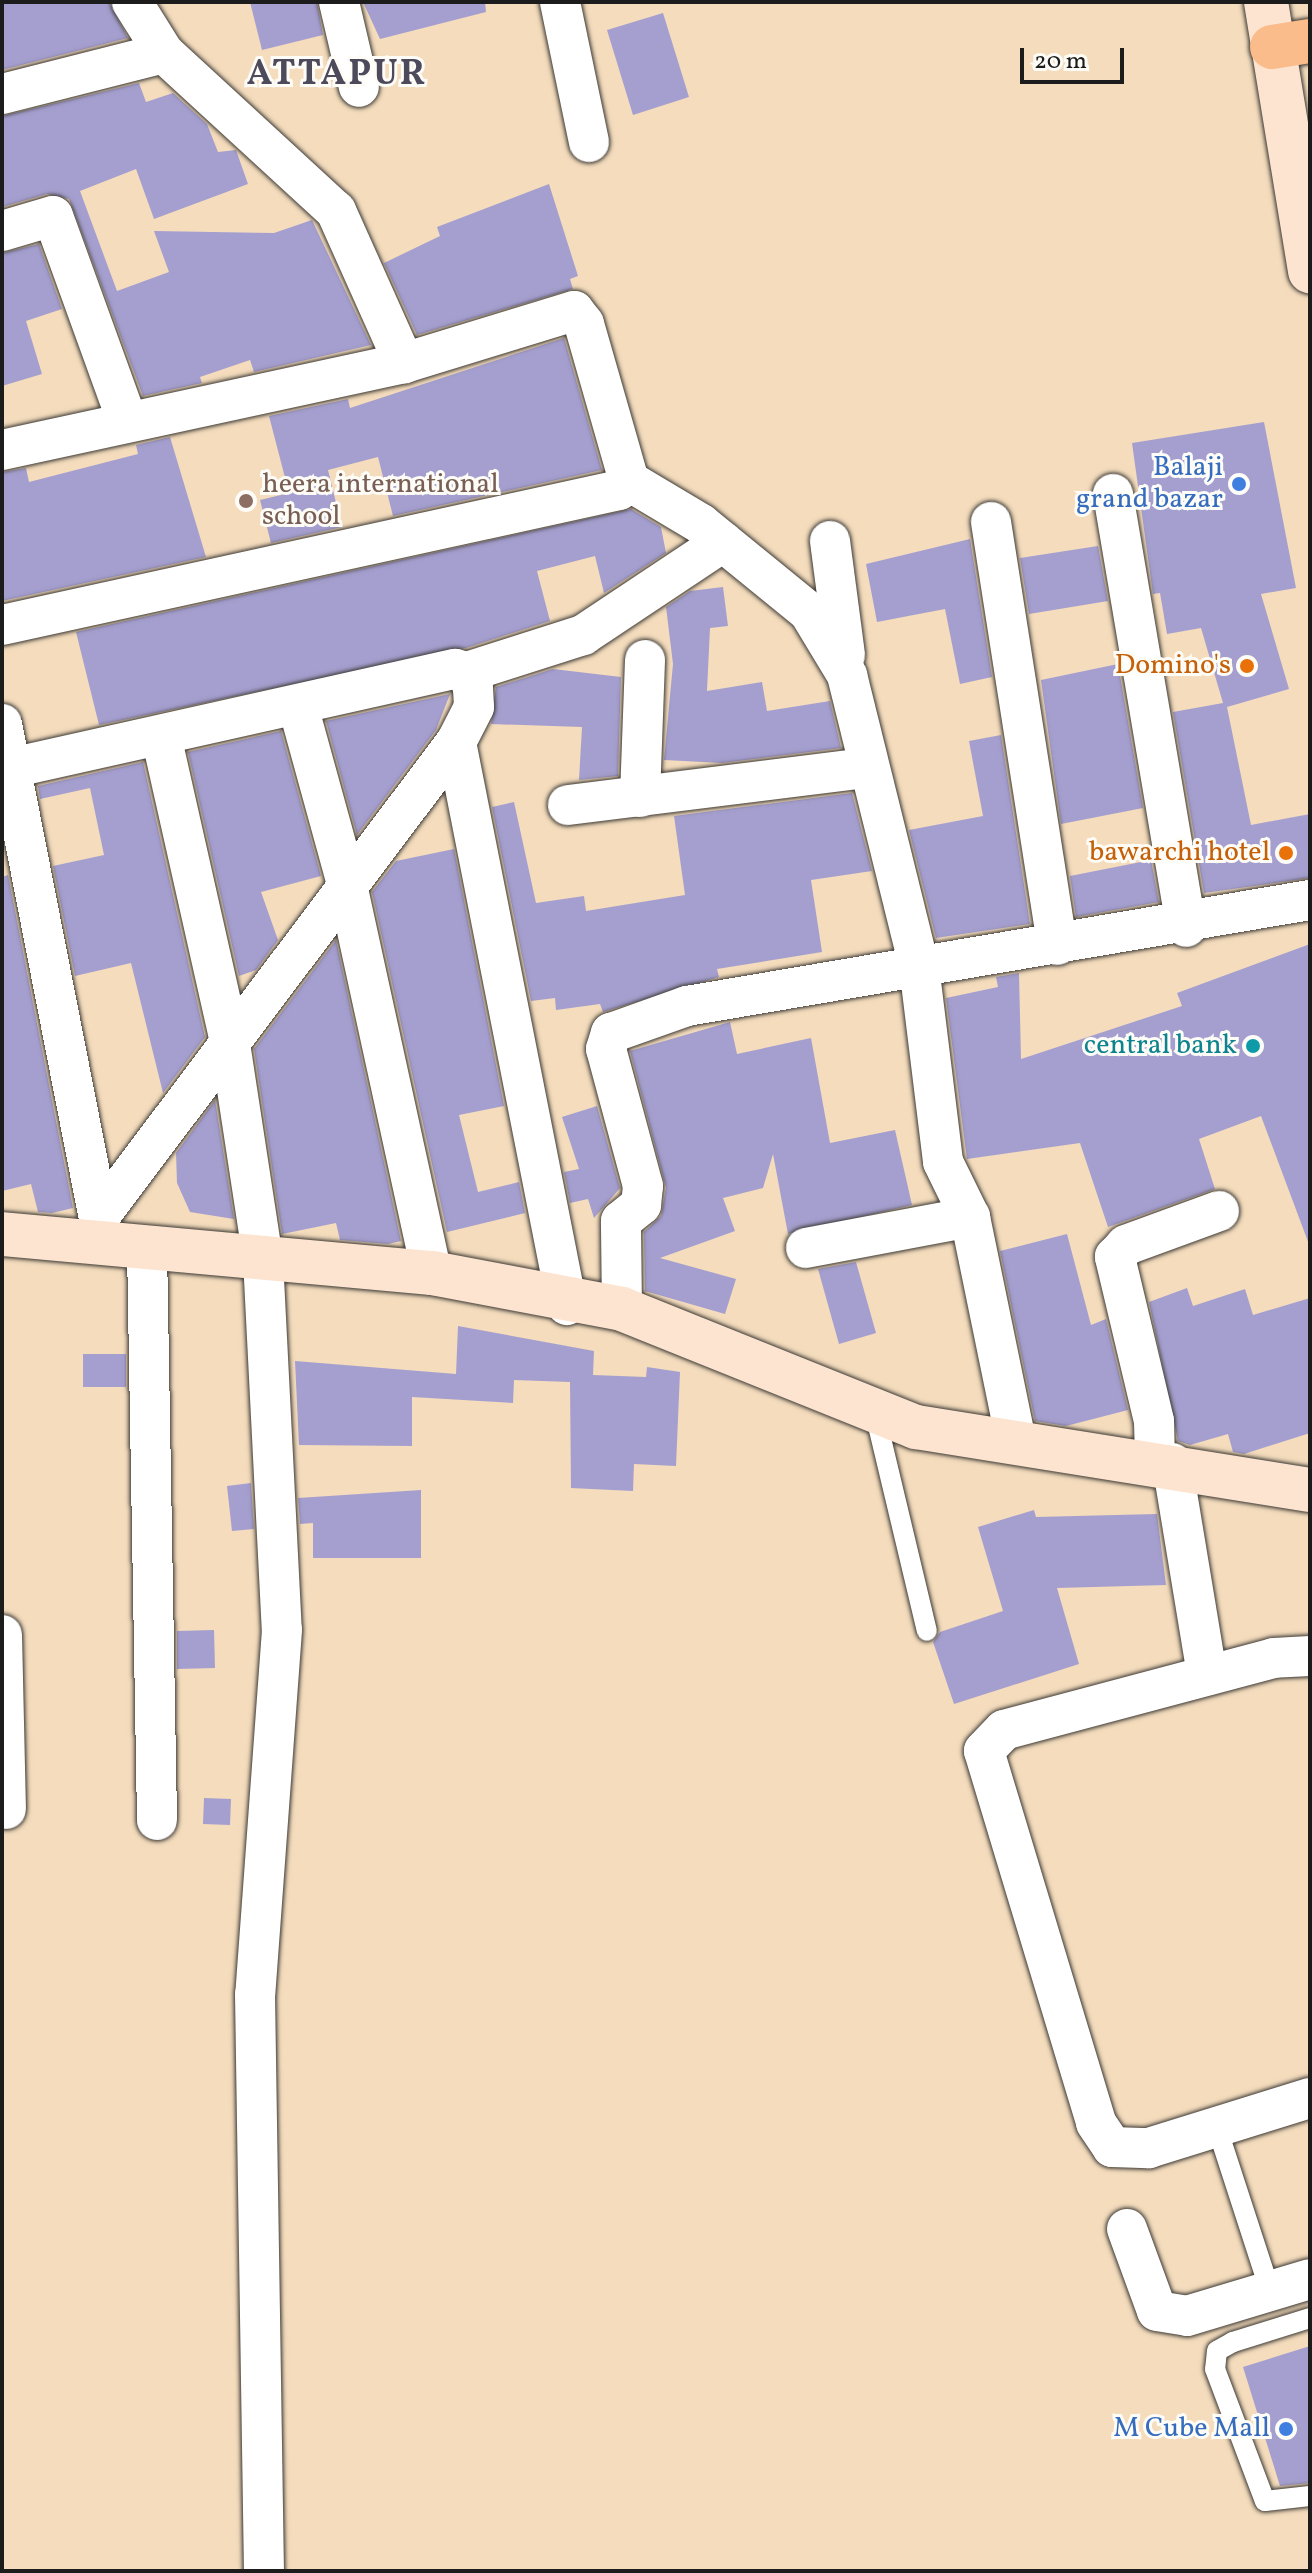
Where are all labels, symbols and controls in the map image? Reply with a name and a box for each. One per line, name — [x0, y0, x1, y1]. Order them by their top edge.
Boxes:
scale bar — [1024, 32, 1128, 82]
text: 20 m — [1034, 45, 1087, 79]
district label: ATTAPUR — [247, 54, 427, 98]
place label: Balaji grand bazar — [1076, 451, 1223, 517]
place label: heera international school — [262, 468, 499, 534]
marker: Balaji grand bazar — [1230, 475, 1248, 493]
marker: heera international school — [237, 492, 255, 510]
place label: Domino's — [1115, 649, 1231, 683]
marker: Domino's — [1238, 657, 1256, 675]
place label: bawarchi hotel — [1089, 836, 1270, 870]
marker: bawarchi hotel — [1277, 844, 1295, 862]
place label: central bank — [1084, 1029, 1237, 1063]
marker: central bank — [1244, 1037, 1262, 1055]
place label: M Cube Mall — [1113, 2412, 1270, 2446]
marker: M Cube Mall — [1277, 2420, 1295, 2438]

